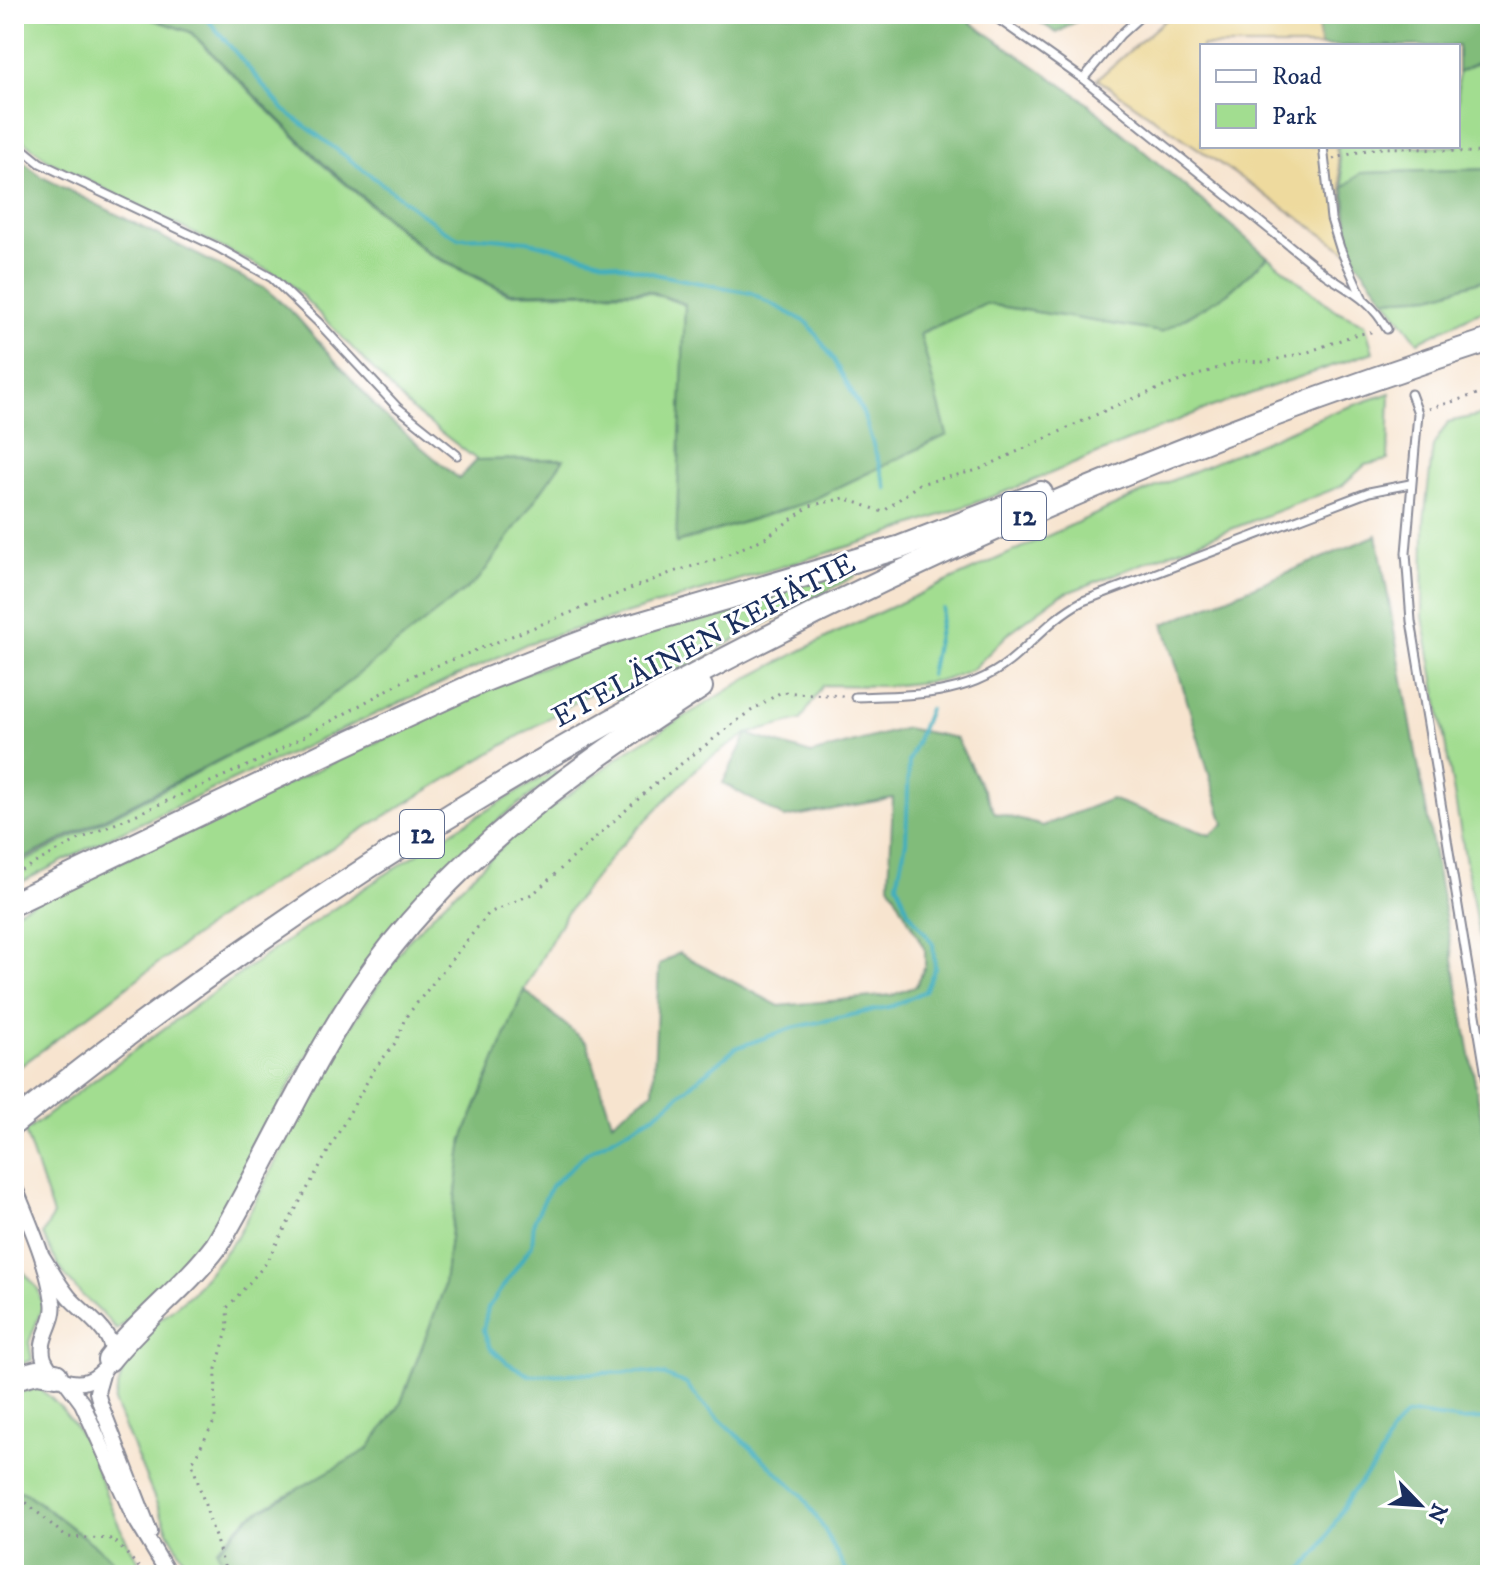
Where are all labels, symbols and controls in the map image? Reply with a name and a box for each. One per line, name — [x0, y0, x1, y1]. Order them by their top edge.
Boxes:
legend — [1200, 44, 1460, 148]
text: Road — [1272, 62, 1322, 92]
text: Park — [1272, 102, 1317, 132]
road number: 12 — [1002, 492, 1046, 540]
street label: ETELÄINEN KEHÄTIE — [546, 544, 862, 737]
road number: 12 — [400, 810, 444, 858]
north arrow — [1380, 1465, 1460, 1545]
text: N — [1421, 1499, 1453, 1527]

